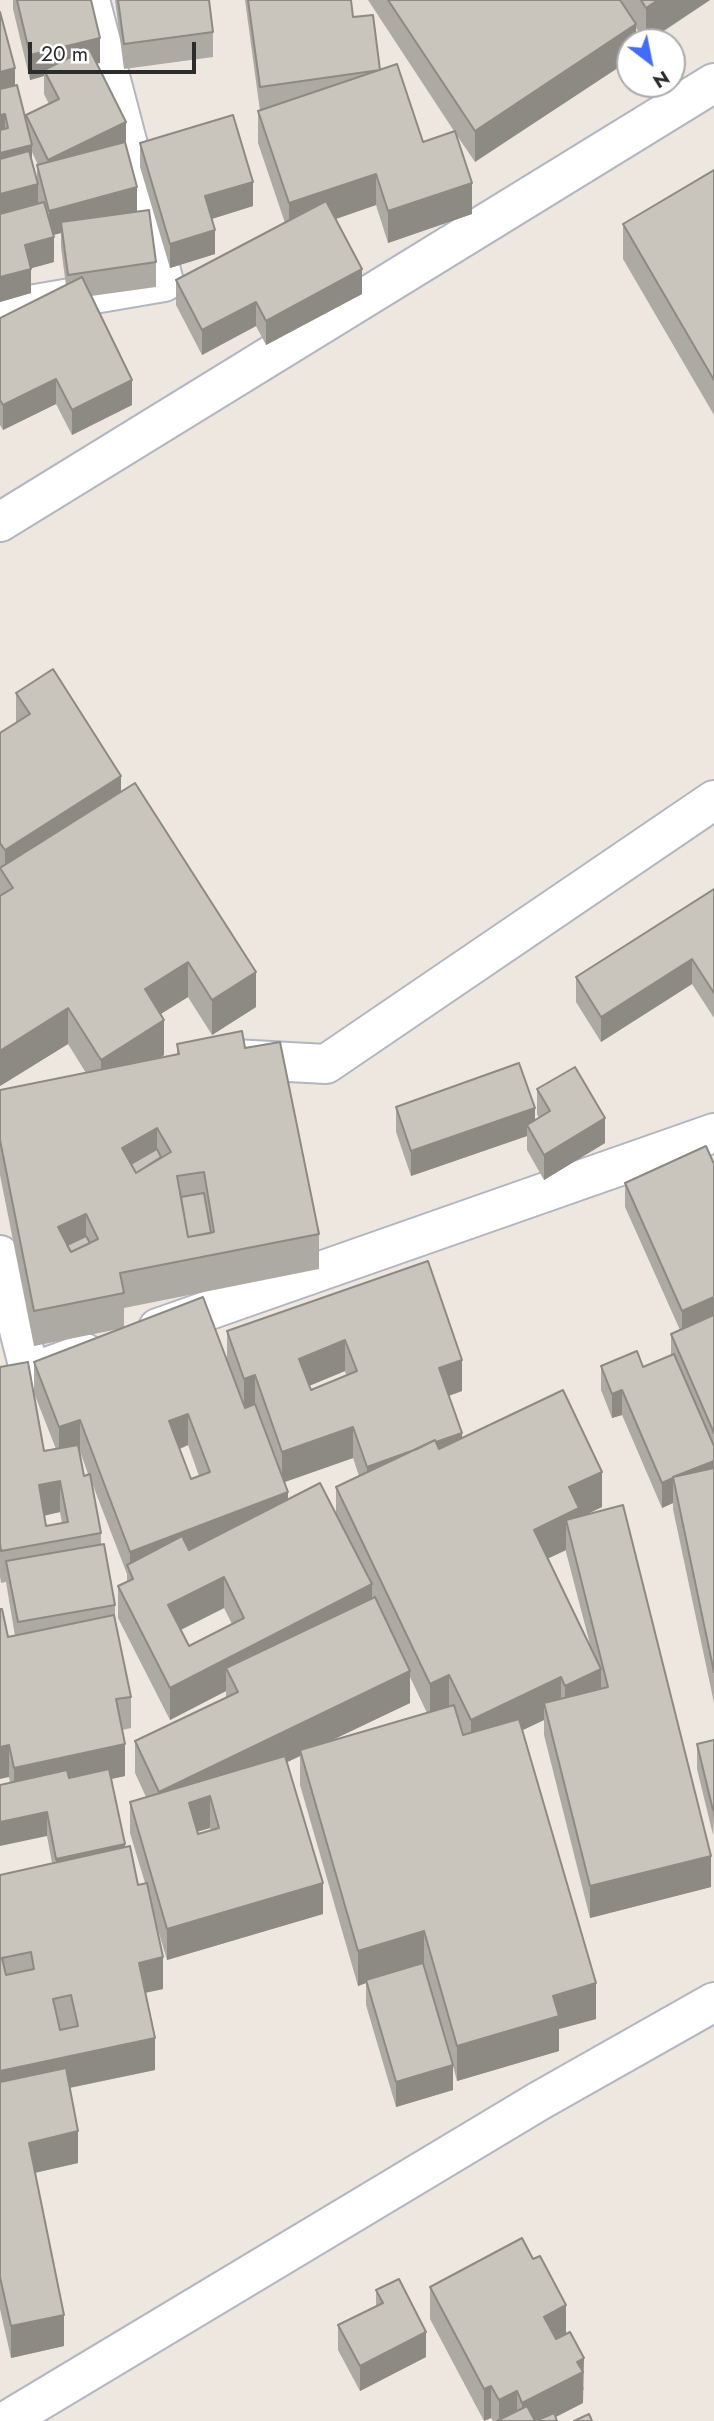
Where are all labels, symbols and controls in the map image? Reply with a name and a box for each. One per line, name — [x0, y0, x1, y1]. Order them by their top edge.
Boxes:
scale bar — [32, 28, 200, 72]
north arrow — [616, 28, 686, 98]
text: 20 m — [41, 39, 88, 69]
text: N — [648, 64, 675, 95]

